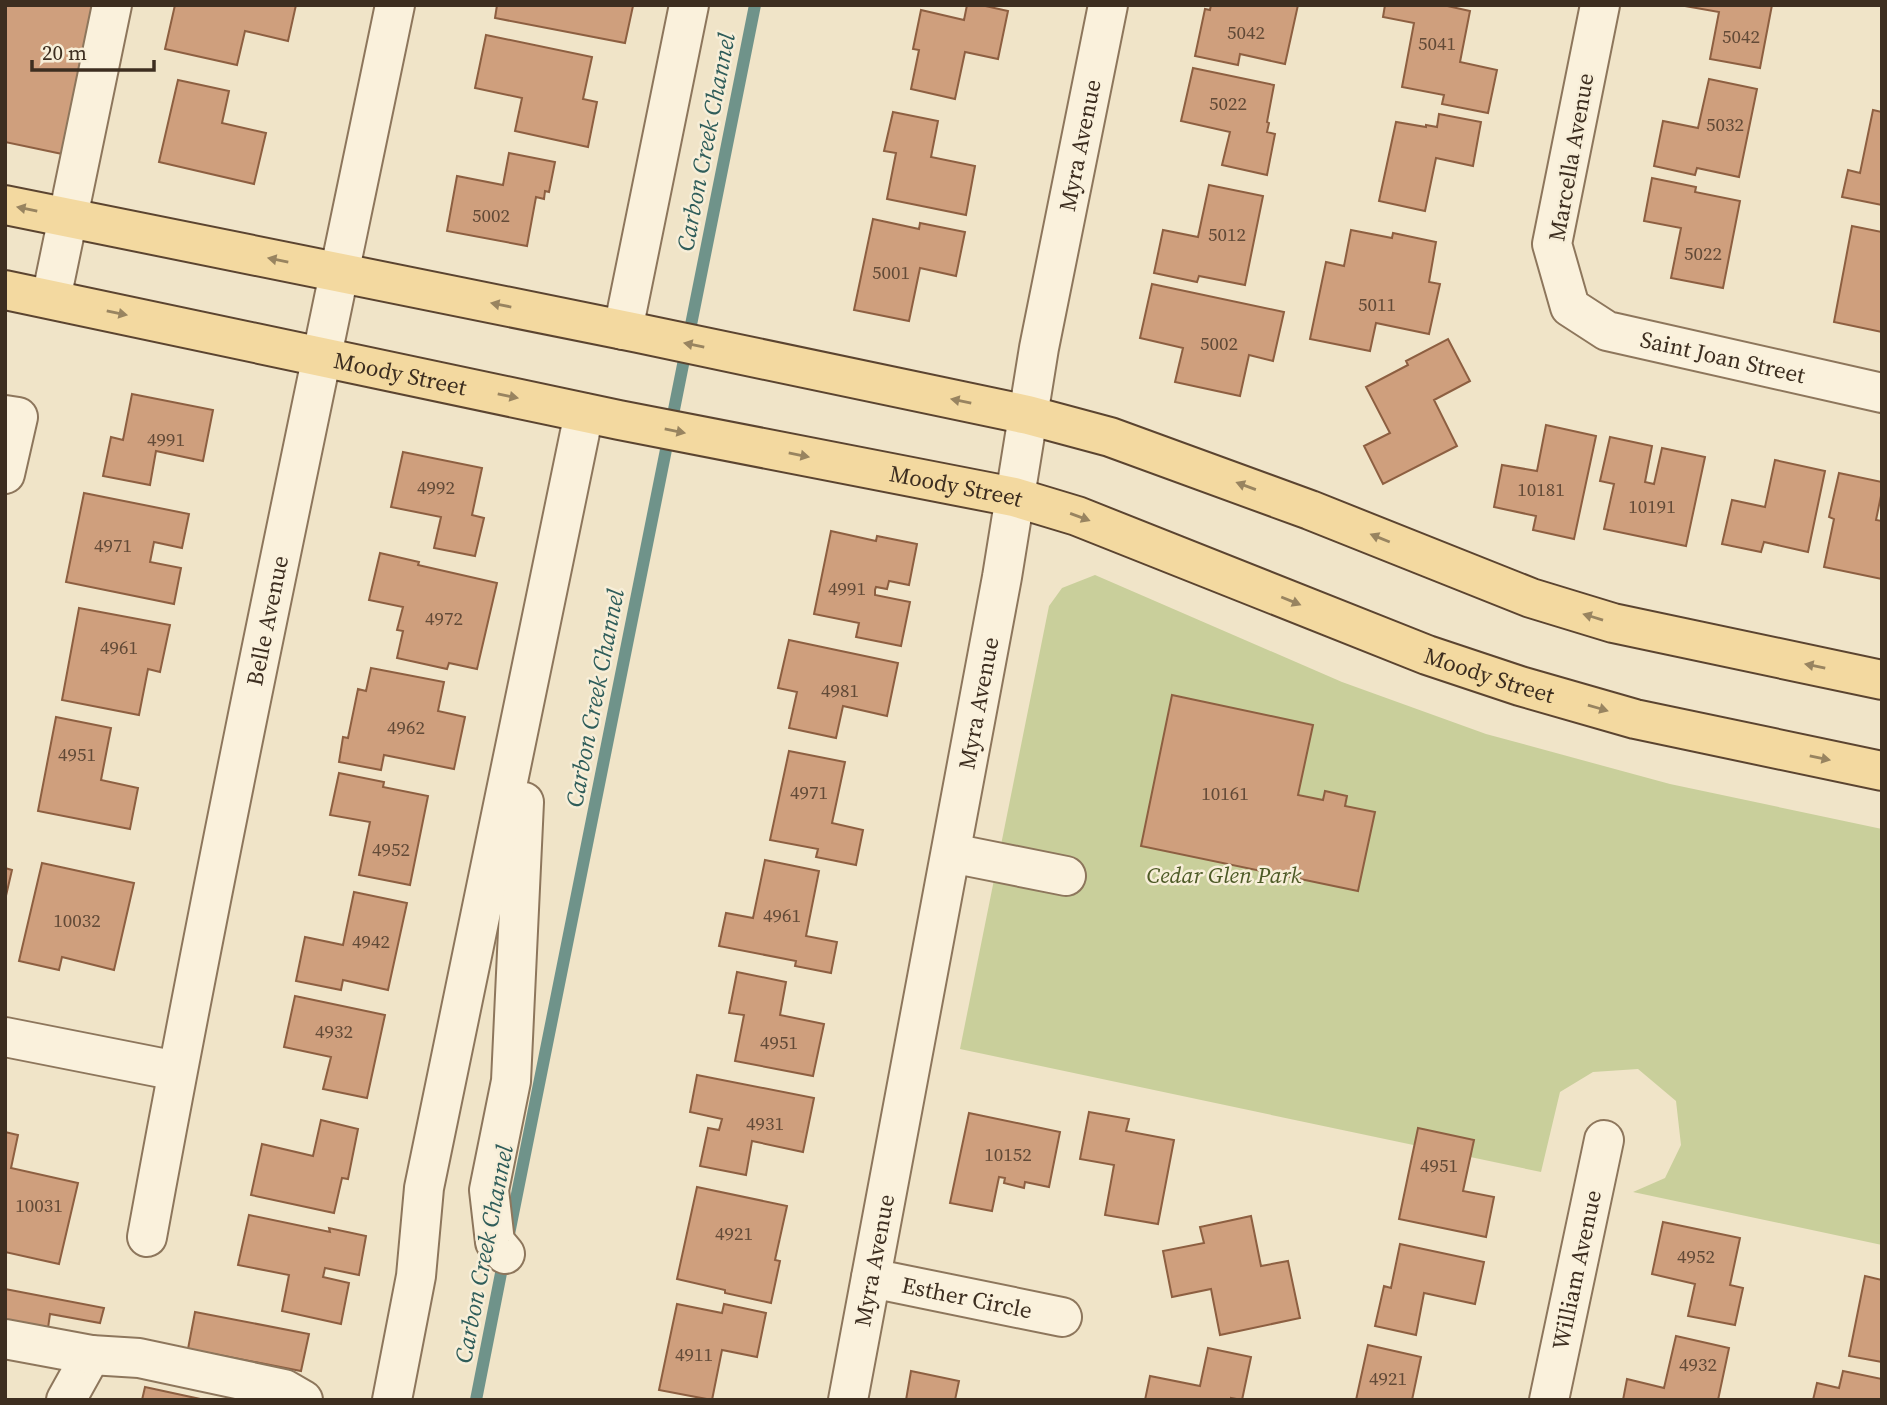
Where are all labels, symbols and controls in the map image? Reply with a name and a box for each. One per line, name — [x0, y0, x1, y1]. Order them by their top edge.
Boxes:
house number: 5042 — [1227, 19, 1265, 45]
house number: 5042 — [1722, 23, 1760, 49]
scale bar — [32, 28, 154, 72]
water label: Carbon Creek Channel — [668, 30, 743, 254]
house number: 5041 — [1418, 30, 1456, 56]
text: 20 m — [42, 38, 87, 67]
street label: Marcella Avenue — [1540, 70, 1602, 244]
street label: Myra Avenue — [1051, 76, 1109, 214]
house number: 5022 — [1209, 90, 1247, 116]
house number: 5032 — [1706, 111, 1744, 137]
house number: 5002 — [472, 202, 510, 228]
one-way arrow — [16, 204, 38, 215]
house number: 5012 — [1208, 221, 1246, 247]
house number: 5022 — [1684, 240, 1722, 266]
one-way arrow — [267, 255, 289, 266]
house number: 5001 — [872, 259, 910, 285]
house number: 5011 — [1358, 291, 1396, 317]
one-way arrow — [490, 300, 512, 311]
one-way arrow — [106, 308, 128, 319]
street label: Saint Joan Street — [1637, 323, 1809, 391]
house number: 5002 — [1200, 330, 1238, 356]
one-way arrow — [683, 340, 705, 351]
street label: Moody Street — [331, 344, 470, 403]
one-way arrow — [497, 391, 519, 402]
one-way arrow — [950, 396, 972, 407]
house number: 4991 — [147, 426, 185, 452]
one-way arrow — [664, 426, 686, 437]
one-way arrow — [788, 450, 810, 461]
street label: Moody Street — [887, 457, 1027, 515]
house number: 4992 — [417, 474, 455, 500]
house number: 10181 — [1517, 476, 1565, 502]
one-way arrow — [1235, 481, 1256, 492]
house number: 10191 — [1628, 493, 1676, 519]
one-way arrow — [1069, 512, 1090, 523]
house number: 4971 — [94, 532, 132, 558]
one-way arrow — [1369, 532, 1390, 543]
street label: Belle Avenue — [238, 553, 296, 689]
house number: 4991 — [828, 575, 866, 601]
water label: Carbon Creek Channel — [557, 586, 632, 810]
one-way arrow — [1281, 595, 1302, 606]
house number: 4972 — [425, 605, 463, 631]
one-way arrow — [1582, 611, 1603, 621]
house number: 4961 — [100, 634, 138, 660]
street label: Myra Avenue — [950, 634, 1006, 772]
street label: Moody Street — [1420, 639, 1559, 711]
one-way arrow — [1804, 660, 1826, 671]
house number: 4981 — [821, 677, 859, 703]
one-way arrow — [1588, 704, 1609, 714]
house number: 4962 — [387, 714, 425, 740]
house number: 4951 — [58, 741, 96, 767]
one-way arrow — [1809, 753, 1831, 764]
house number: 4971 — [790, 779, 828, 805]
house number: 10161 — [1201, 780, 1249, 806]
house number: 4952 — [372, 836, 410, 862]
park label: Cedar Glen Park — [1147, 859, 1302, 891]
house number: 4961 — [763, 902, 801, 928]
house number: 10032 — [53, 907, 101, 933]
house number: 4942 — [352, 928, 390, 954]
house number: 4932 — [315, 1018, 353, 1044]
house number: 4951 — [760, 1029, 798, 1055]
house number: 4931 — [746, 1110, 784, 1136]
house number: 10152 — [984, 1141, 1032, 1167]
water label: Carbon Creek Channel — [446, 1142, 521, 1366]
house number: 4951 — [1420, 1152, 1458, 1178]
street label: William Avenue — [1544, 1187, 1609, 1353]
house number: 10031 — [15, 1192, 63, 1218]
street label: Myra Avenue — [846, 1192, 902, 1329]
house number: 4921 — [715, 1220, 753, 1246]
house number: 4952 — [1677, 1243, 1715, 1269]
street label: Esther Circle — [899, 1269, 1035, 1327]
house number: 4911 — [675, 1341, 713, 1367]
house number: 4932 — [1679, 1351, 1717, 1377]
house number: 4921 — [1369, 1365, 1407, 1391]

